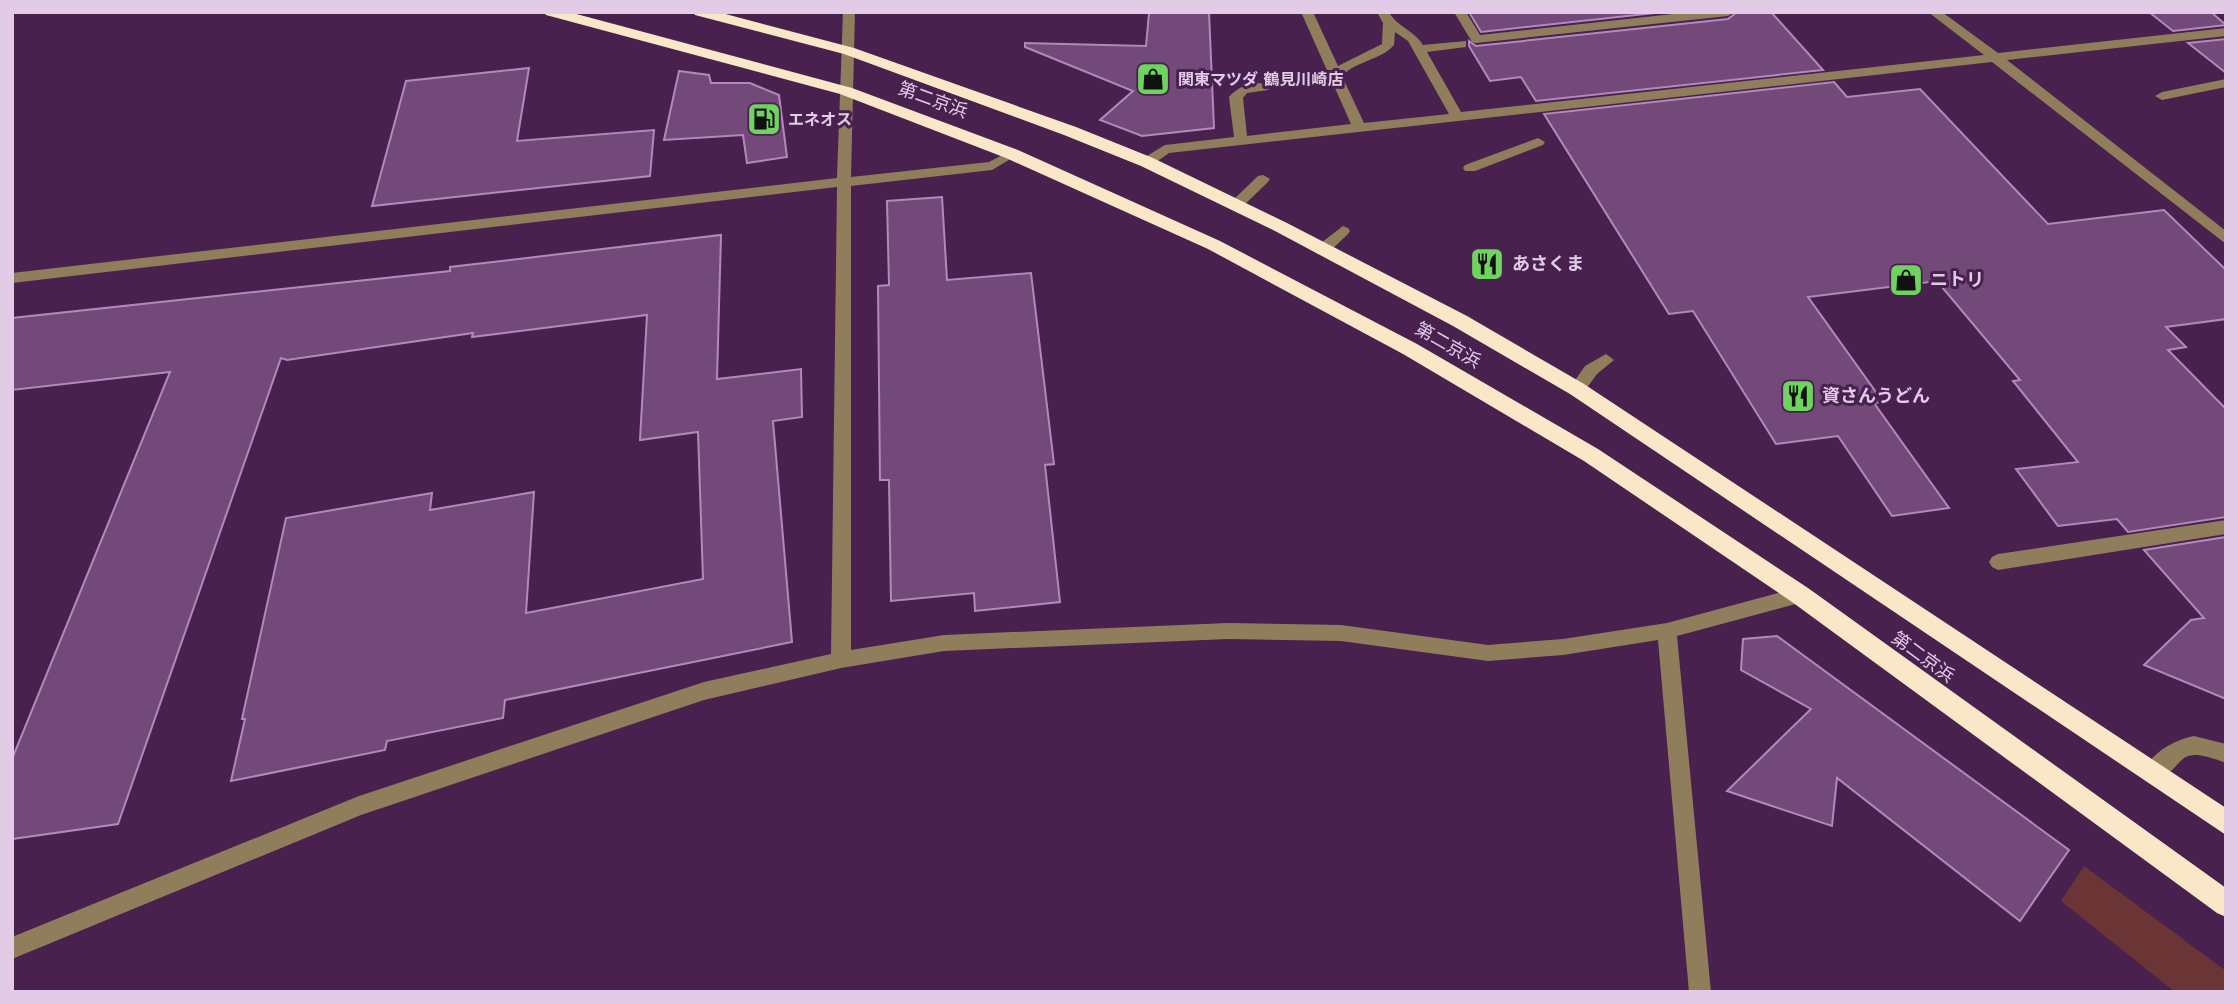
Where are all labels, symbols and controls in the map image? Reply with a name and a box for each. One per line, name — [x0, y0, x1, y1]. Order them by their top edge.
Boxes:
shop icon: 関東マツダ 鶴見川崎店 — [1134, 60, 1172, 98]
place label: 関東マツダ 鶴見川崎店 — [1178, 70, 1344, 89]
street label: 第二京浜 — [896, 77, 971, 122]
fuel station icon: エネオス — [745, 100, 783, 138]
place label: エネオス — [788, 110, 852, 129]
restaurant icon: あさくま — [1468, 245, 1506, 283]
place label: あさくま — [1512, 253, 1584, 274]
shop icon: ニトリ — [1887, 261, 1925, 299]
place label: ニトリ — [1930, 269, 1984, 290]
street label: 第二京浜 — [1412, 317, 1485, 372]
restaurant icon: 資さんうどん — [1779, 377, 1817, 415]
place label: 資さんうどん — [1822, 385, 1930, 406]
street label: 第二京浜 — [1888, 627, 1959, 686]

